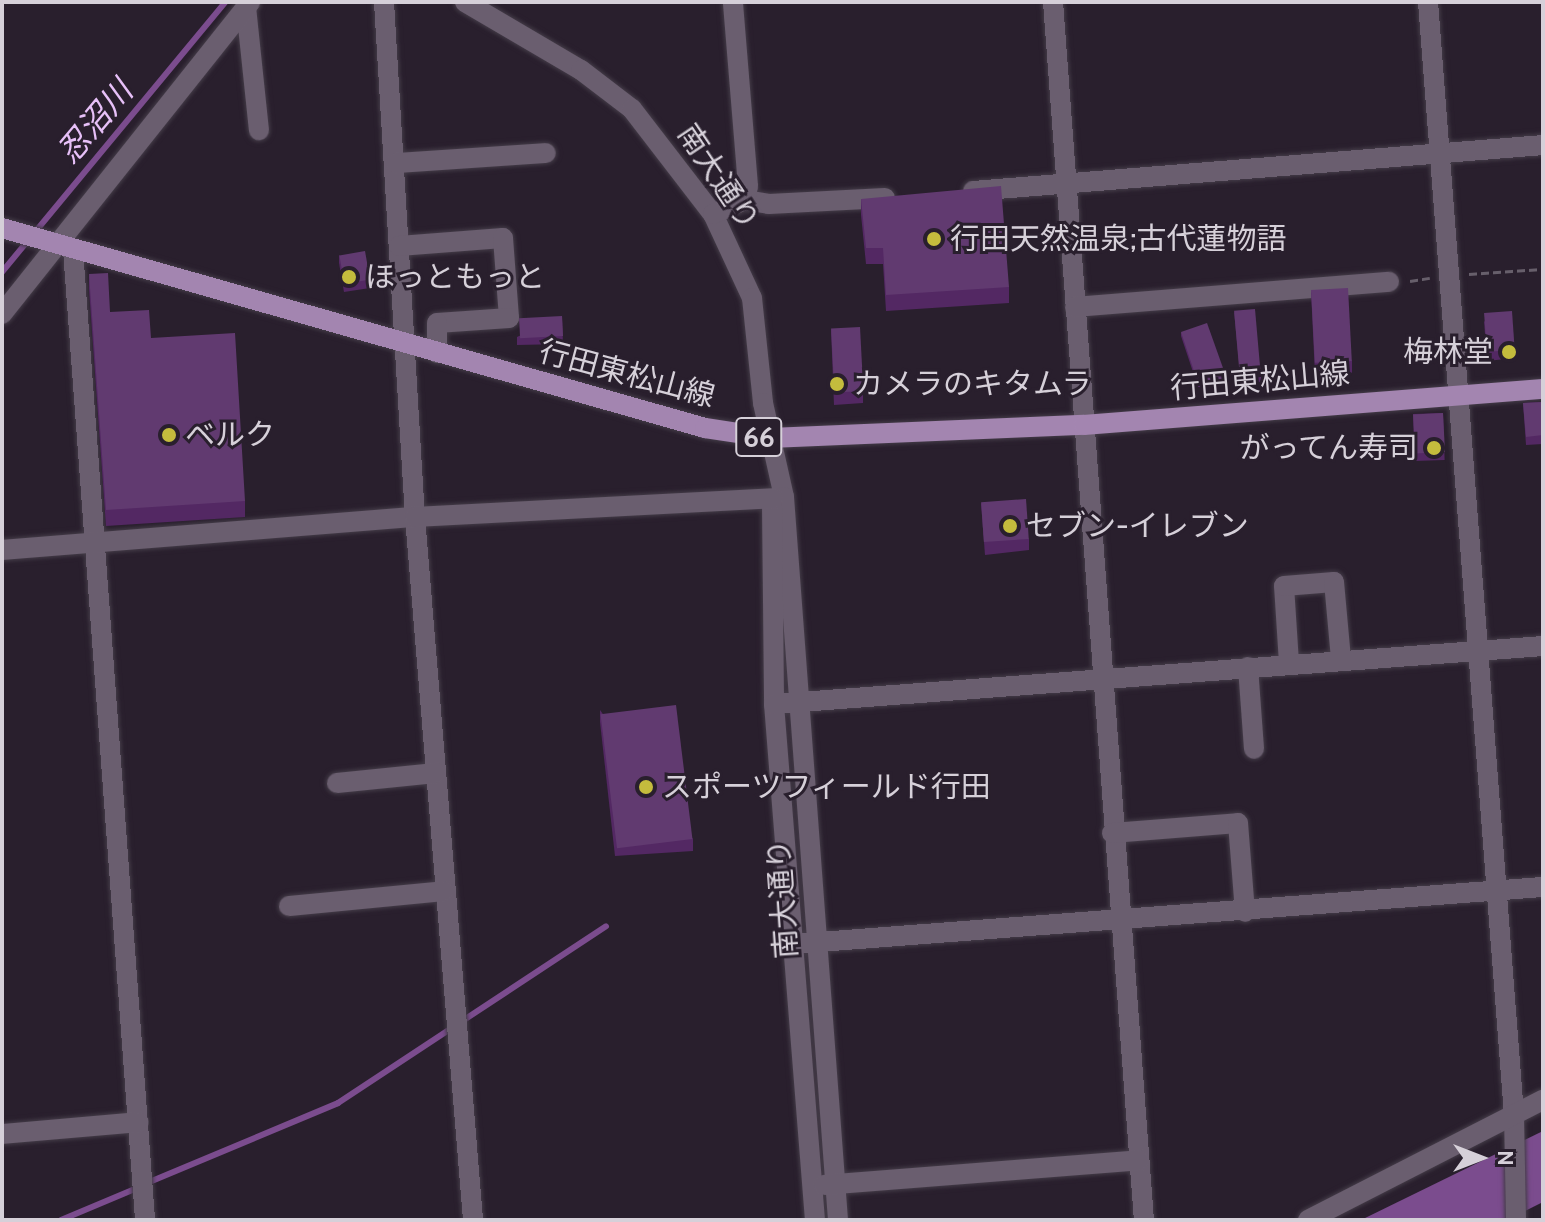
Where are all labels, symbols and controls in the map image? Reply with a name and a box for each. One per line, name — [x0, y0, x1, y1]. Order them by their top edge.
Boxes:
water label: 忍沼川 — [49, 73, 141, 171]
street label: 南大通り — [670, 117, 766, 237]
place label: 行田天然温泉;古代蓮物語 — [950, 221, 1286, 257]
marker: 行田天然温泉;古代蓮物語 — [925, 230, 943, 248]
place label: ほっともっと — [365, 259, 545, 295]
marker: ほっともっと — [340, 268, 358, 286]
street label: 行田東松山線 — [535, 333, 719, 415]
place label: 梅林堂 — [1403, 334, 1493, 370]
marker: 梅林堂 — [1500, 343, 1518, 361]
street label: 行田東松山線 — [1169, 355, 1351, 407]
place label: カメラのキタムラ — [853, 366, 1093, 402]
marker: カメラのキタムラ — [828, 375, 846, 393]
road number: 66 — [735, 413, 783, 461]
place label: ベルク — [185, 417, 275, 453]
marker: ベルク — [160, 426, 178, 444]
place label: がってん寿司 — [1238, 430, 1418, 466]
marker: がってん寿司 — [1425, 439, 1443, 457]
place label: セブン-イレブン — [1026, 508, 1249, 544]
marker: セブン-イレブン — [1001, 517, 1019, 535]
place label: スポーツフィールド行田 — [662, 769, 992, 805]
marker: スポーツフィールド行田 — [637, 778, 655, 796]
street label: 南大通り — [761, 838, 805, 960]
north arrow — [1441, 1118, 1521, 1198]
text: N — [1492, 1150, 1519, 1166]

